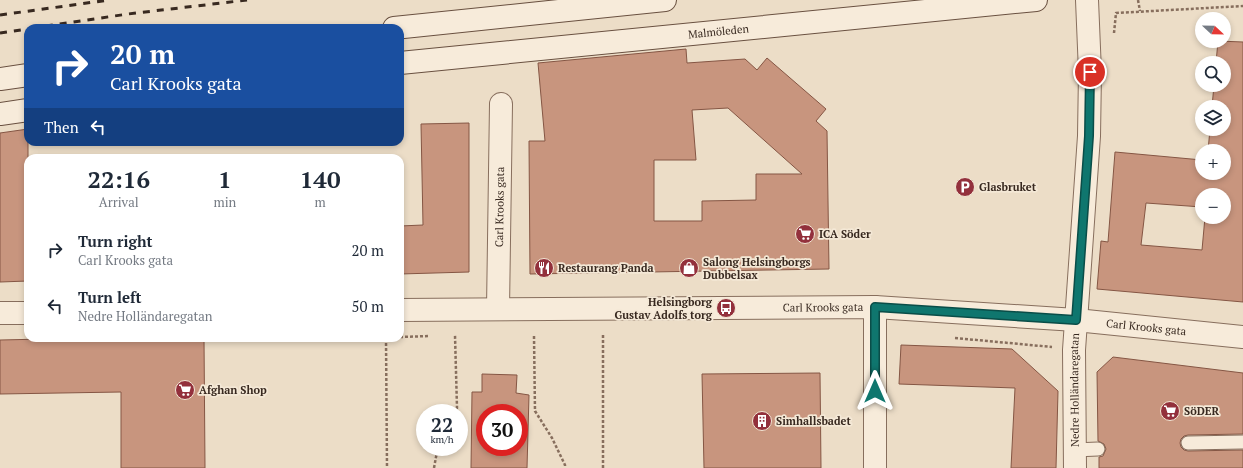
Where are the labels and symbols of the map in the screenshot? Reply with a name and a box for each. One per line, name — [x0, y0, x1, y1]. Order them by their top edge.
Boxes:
north arrow — [1195, 12, 1231, 48]
street label: Malmöleden — [687, 21, 750, 41]
pin — [1073, 55, 1107, 89]
street label: Carl Krooks gata — [492, 166, 507, 247]
parking icon: Glasbruket — [954, 176, 976, 198]
place label: Glasbruket — [979, 180, 1037, 194]
supermarket icon: ICA Söder — [794, 223, 816, 245]
place label: ICA Söder — [819, 227, 871, 241]
place label: Salong Helsingborgs Dubbelsax — [703, 255, 811, 282]
restaurant icon: Restaurang Panda — [533, 257, 555, 279]
shop icon: Salong Helsingborgs Dubbelsax — [678, 257, 700, 279]
place label: Restaurang Panda — [558, 261, 654, 275]
place label: Helsingborg Gustav Adolfs torg — [614, 295, 713, 322]
bus stop icon: Helsingborg Gustav Adolfs torg — [715, 297, 737, 319]
street label: Carl Krooks gata — [783, 300, 864, 315]
street label: Carl Krooks gata — [1105, 316, 1187, 338]
street label: Nedre Holländaregatan — [1067, 332, 1082, 447]
position arrow — [854, 370, 896, 412]
supermarket icon: Afghan Shop — [174, 379, 196, 401]
place label: Afghan Shop — [199, 383, 267, 397]
supermarket icon: SöDER — [1159, 400, 1181, 422]
speed limit sign: 30 — [476, 404, 528, 456]
place label: SöDER — [1184, 404, 1219, 418]
building icon: Simhallsbadet — [751, 410, 773, 432]
place label: Simhallsbadet — [776, 414, 851, 428]

